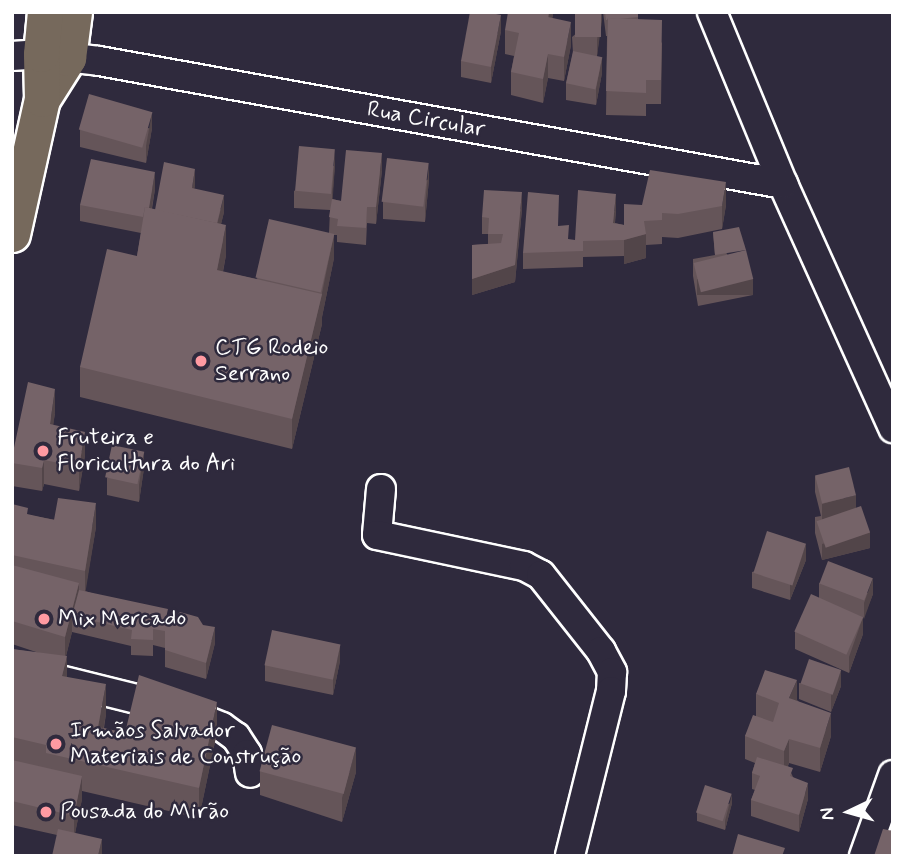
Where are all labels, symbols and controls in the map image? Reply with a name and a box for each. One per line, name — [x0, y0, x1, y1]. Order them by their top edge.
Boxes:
street label: Rua Circular — [365, 96, 487, 144]
place label: CTG Rodeio Serrano — [215, 334, 328, 388]
marker: CTG Rodeio Serrano — [193, 353, 209, 369]
place label: Fruteira e Floricultura do Ari — [57, 424, 235, 478]
marker: Fruteira e Floricultura do Ari — [35, 443, 51, 459]
place label: Mix Mercado — [58, 605, 182, 633]
marker: Mix Mercado — [36, 611, 52, 627]
place label: Irmãos Salvador Materiais de Construção — [70, 717, 305, 771]
marker: Irmãos Salvador Materiais de Construção — [48, 736, 64, 752]
north arrow — [814, 777, 884, 847]
place label: Pousada do Mirão — [60, 798, 226, 826]
marker: Pousada do Mirão — [38, 804, 54, 820]
text: N — [815, 806, 841, 821]

